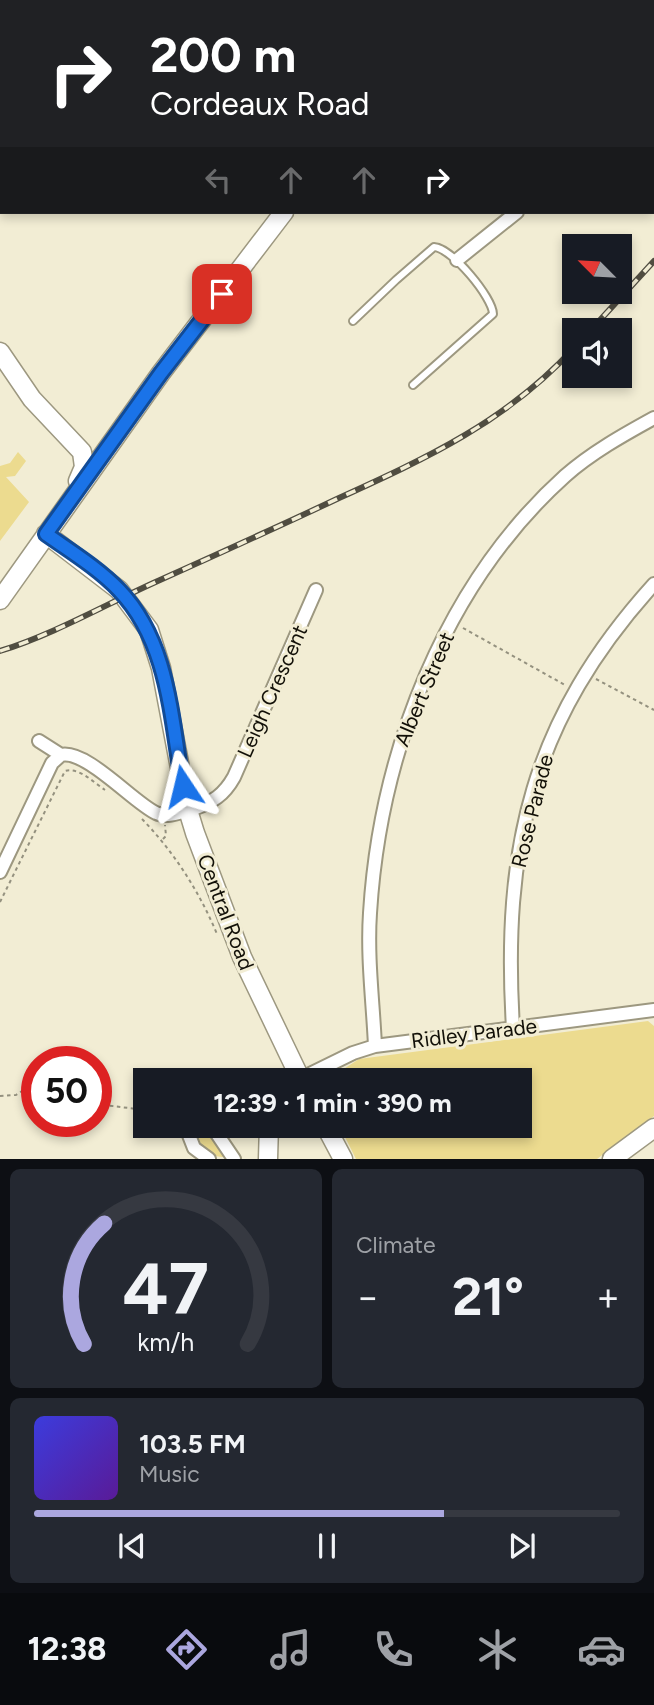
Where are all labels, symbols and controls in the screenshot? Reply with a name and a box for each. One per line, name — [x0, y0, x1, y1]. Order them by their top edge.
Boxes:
text: 200 m — [150, 25, 296, 84]
icon: right — [35, 28, 126, 119]
text: Cordeaux Road — [150, 85, 370, 123]
icon: left — [199, 161, 237, 199]
icon: ahead — [272, 161, 310, 199]
icon: ahead — [345, 161, 383, 199]
icon: right — [418, 161, 456, 199]
north arrow — [562, 234, 632, 304]
map controls — [562, 234, 632, 388]
pin — [192, 264, 252, 324]
icon: arrive — [203, 275, 241, 313]
button: sound — [562, 318, 632, 388]
street label: Leigh Crescent — [232, 621, 312, 761]
street label: Albert Street — [389, 628, 459, 750]
position arrow — [146, 749, 220, 823]
street label: Rose Parade — [506, 752, 558, 870]
street label: Central Road — [192, 850, 260, 974]
street label: Ridley Parade — [410, 1013, 538, 1053]
speed limit sign: 50 — [21, 1046, 112, 1137]
text: 12:39 · 1 min · 390 m — [213, 1087, 452, 1119]
text: Climate — [356, 1231, 435, 1259]
text: 47 — [123, 1246, 209, 1333]
text: 21° — [452, 1266, 524, 1328]
text: − — [356, 1274, 380, 1320]
text: + — [596, 1274, 620, 1320]
text: km/h — [137, 1327, 195, 1357]
text: 103.5 FM — [139, 1428, 246, 1460]
text: Music — [139, 1460, 200, 1488]
icon: previous — [113, 1527, 151, 1565]
icon: pause — [308, 1527, 346, 1565]
icon: next — [503, 1527, 541, 1565]
icon: directions — [162, 1625, 211, 1674]
icon: music — [266, 1625, 315, 1674]
icon: phone — [369, 1625, 418, 1674]
icon: climate — [473, 1625, 522, 1674]
icon: car — [577, 1625, 626, 1674]
text: 12:38 — [27, 1630, 107, 1668]

